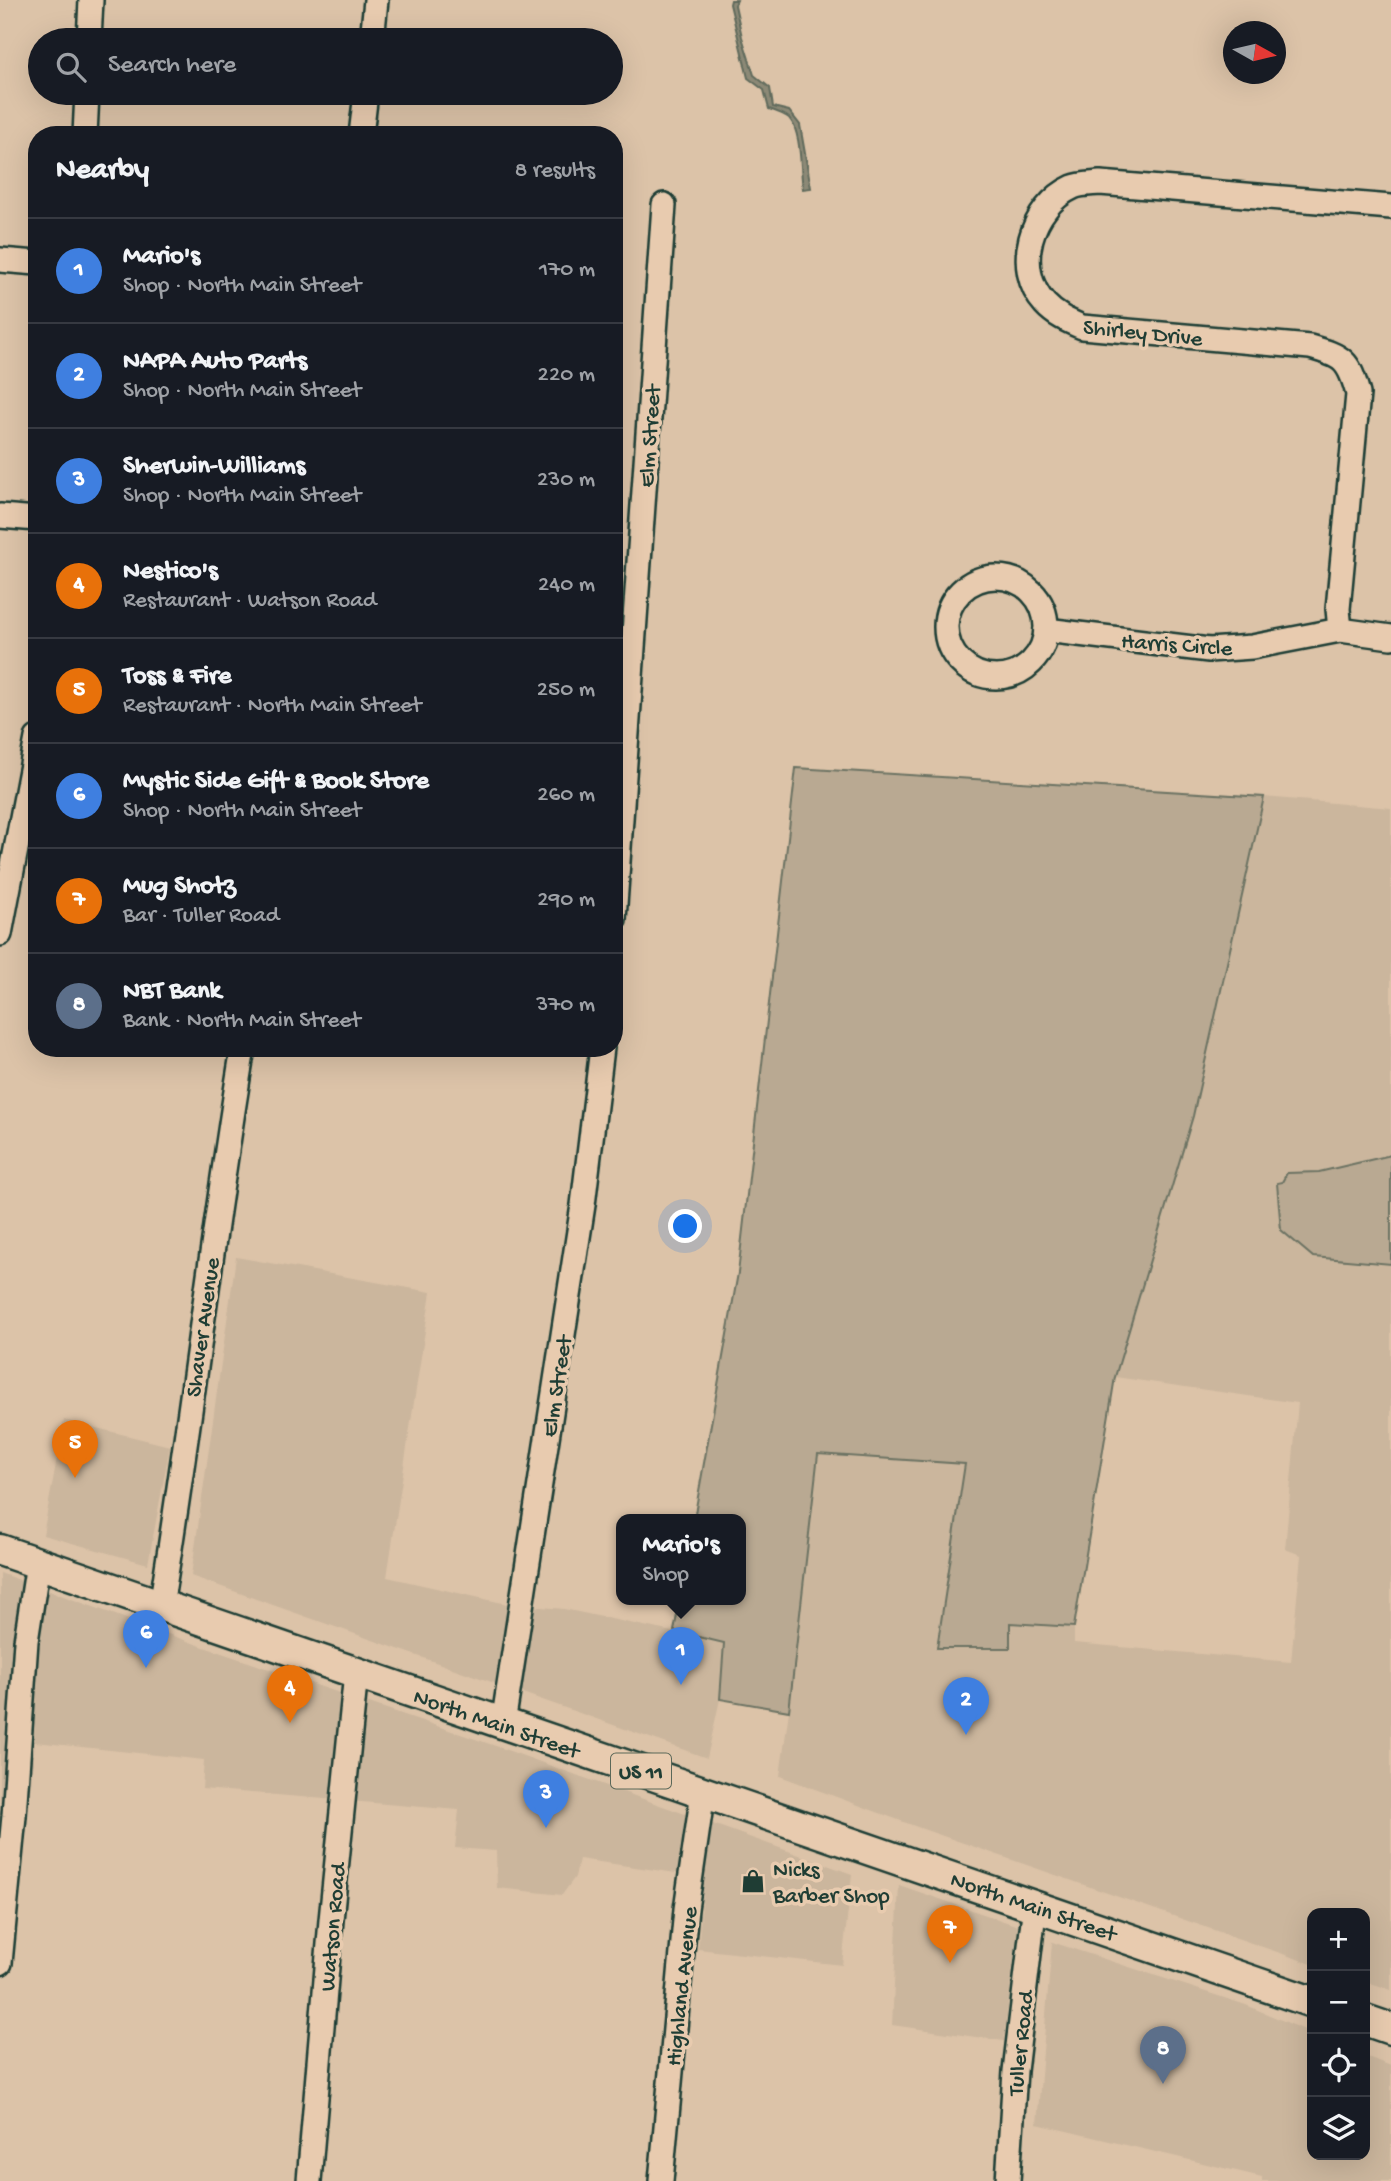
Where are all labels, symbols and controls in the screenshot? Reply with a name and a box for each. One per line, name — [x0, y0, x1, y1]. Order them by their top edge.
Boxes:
north arrow — [1223, 21, 1286, 84]
search box — [28, 28, 623, 105]
icon: search — [52, 48, 90, 86]
text: Search here — [108, 51, 236, 82]
text: Nearby — [56, 154, 149, 189]
text: 8 results — [515, 158, 595, 185]
text: Mario's — [123, 242, 200, 273]
text: 1 — [74, 257, 84, 284]
text: 170 m — [539, 257, 595, 284]
text: Shop · North Main Street — [123, 273, 361, 300]
street label: Shirley Drive — [1082, 315, 1205, 354]
text: NAPA Auto Parts — [123, 347, 307, 378]
text: 2 — [73, 362, 85, 389]
text: 220 m — [538, 362, 595, 389]
text: Shop · North Main Street — [123, 378, 361, 405]
street label: Elm Street — [634, 383, 669, 488]
text: Sherwin-Williams — [123, 452, 305, 483]
text: 3 — [73, 467, 85, 494]
text: 230 m — [537, 467, 595, 494]
text: Shop · North Main Street — [123, 483, 361, 510]
text: Nestico's — [123, 557, 218, 588]
text: 4 — [74, 572, 84, 599]
text: 240 m — [538, 572, 595, 599]
text: Restaurant · Watson Road — [123, 588, 376, 615]
street label: Harris Circle — [1120, 629, 1234, 664]
text: Toss & Fire — [123, 662, 232, 693]
text: 5 — [73, 677, 85, 704]
text: 250 m — [537, 677, 595, 704]
text: Restaurant · North Main Street — [123, 693, 421, 720]
text: Mystic Side Gift & Book Store — [123, 767, 429, 798]
text: 6 — [73, 782, 85, 809]
text: 260 m — [537, 782, 595, 809]
text: Shop · North Main Street — [123, 798, 361, 825]
text: Mug Shotz — [123, 872, 236, 903]
text: 7 — [73, 887, 85, 914]
text: 290 m — [537, 887, 595, 914]
text: Bar · Tuller Road — [123, 903, 279, 930]
text: NBT Bank — [123, 977, 221, 1008]
text: 8 — [73, 992, 85, 1019]
text: 370 m — [536, 992, 595, 1019]
text: Bank · North Main Street — [123, 1008, 361, 1035]
your location — [668, 1209, 702, 1243]
street label: Shaver Avenue — [181, 1255, 228, 1399]
street label: Elm Street — [537, 1332, 580, 1439]
pin: 5 — [52, 1420, 98, 1478]
popup — [616, 1514, 746, 1605]
text: Mario's — [643, 1531, 719, 1562]
text: Shop — [643, 1562, 689, 1589]
pin: 6 — [123, 1610, 169, 1668]
pin: 1 — [658, 1627, 704, 1685]
pin: 4 — [267, 1665, 313, 1723]
pin: 2 — [943, 1677, 989, 1735]
street label: North Main Street — [409, 1684, 584, 1767]
road number: US 11 — [611, 1754, 671, 1788]
pin: 3 — [523, 1770, 569, 1828]
place label: Nicks Barber Shop — [772, 1858, 890, 1911]
street label: Watson Road — [315, 1860, 354, 1993]
shop icon: Nicks Barber Shop — [739, 1867, 767, 1895]
street label: North Main Street — [946, 1867, 1121, 1950]
street label: Highland Avenue — [662, 1904, 705, 2068]
pin: 7 — [927, 1905, 973, 1963]
map controls — [1307, 1908, 1370, 2160]
button: + — [1307, 1908, 1370, 1971]
button: − — [1307, 1971, 1370, 2034]
street label: Tuller Road — [1003, 1988, 1042, 2099]
pin: 8 — [1140, 2026, 1186, 2084]
button: locate — [1307, 2034, 1370, 2097]
button: layers — [1307, 2097, 1370, 2160]

